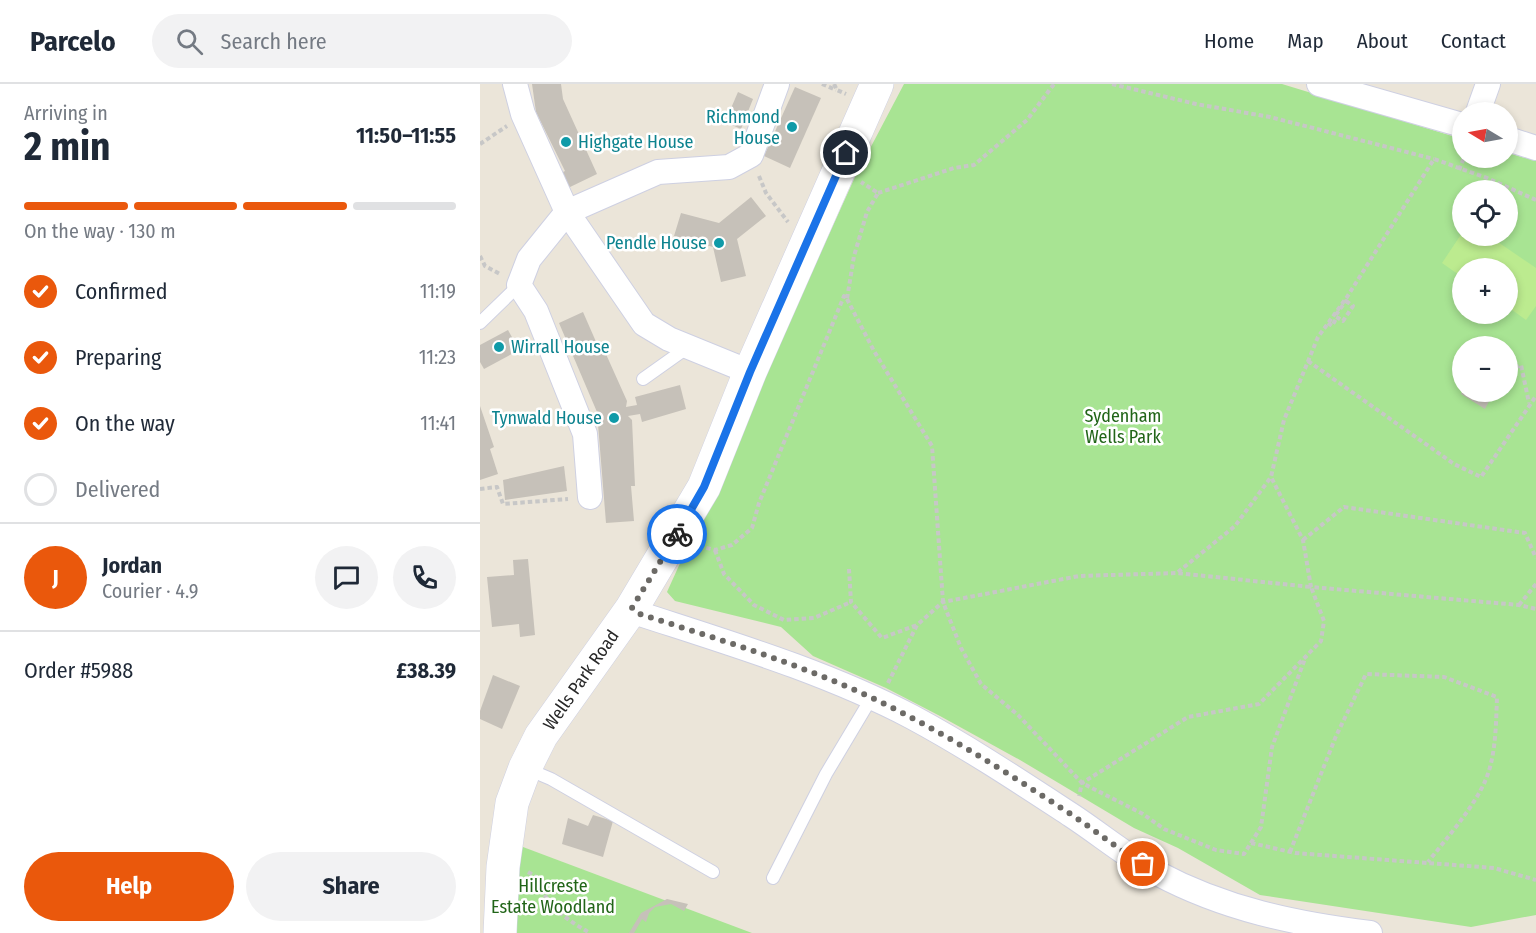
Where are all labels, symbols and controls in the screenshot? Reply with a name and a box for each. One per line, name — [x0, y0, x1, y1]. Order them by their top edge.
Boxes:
search box — [152, 14, 572, 68]
text: Parcelo — [30, 25, 116, 58]
icon: search — [173, 25, 206, 58]
text: Search here — [221, 28, 327, 55]
text: Home — [1204, 28, 1254, 54]
text: Map — [1287, 28, 1324, 54]
text: About — [1357, 28, 1408, 54]
text: Contact — [1441, 28, 1506, 54]
text: Arriving in — [24, 101, 108, 125]
north arrow — [1452, 102, 1518, 168]
map controls — [1452, 102, 1518, 402]
place label: Richmond House — [706, 106, 780, 149]
marker: Richmond House — [785, 120, 799, 134]
text: 11:50–11:55 — [356, 122, 456, 149]
text: 2 min — [24, 124, 110, 170]
pin — [820, 127, 871, 178]
place label: Highgate House — [578, 131, 694, 153]
marker: Highgate House — [559, 135, 573, 149]
icon: home — [829, 136, 862, 169]
button: locate — [1452, 180, 1518, 246]
text: On the way · 130 m — [24, 219, 176, 243]
place label: Pendle House — [606, 232, 707, 254]
marker: Pendle House — [712, 236, 726, 250]
button: + — [1452, 258, 1518, 324]
icon: check — [24, 275, 57, 308]
text: Confirmed — [75, 278, 168, 305]
text: 11:19 — [420, 279, 456, 303]
place label: Wirrall House — [511, 336, 610, 358]
button: − — [1452, 336, 1518, 402]
marker: Wirrall House — [492, 340, 506, 354]
icon: check — [24, 341, 57, 374]
text: Preparing — [75, 344, 161, 371]
text: 11:23 — [419, 345, 456, 369]
park label: Sydenham Wells Park — [1085, 405, 1161, 448]
icon: check — [24, 407, 57, 440]
place label: Tynwald House — [492, 407, 602, 429]
text: On the way — [75, 410, 175, 437]
text: 11:41 — [420, 411, 456, 435]
marker: Tynwald House — [607, 411, 621, 425]
text: Delivered — [75, 476, 160, 503]
courier — [647, 504, 707, 564]
icon: bike — [661, 518, 694, 551]
button: chat — [315, 546, 378, 609]
button: phone — [393, 546, 456, 609]
text: Jordan — [102, 552, 162, 579]
text: J — [52, 564, 59, 591]
text: Courier · 4.9 — [102, 579, 198, 603]
street label: Wells Park Road — [538, 626, 624, 734]
text: Order #5988 — [24, 657, 133, 684]
text: £38.39 — [396, 657, 456, 684]
pin — [1117, 838, 1168, 889]
icon: bag — [1126, 847, 1159, 880]
button: Help — [24, 852, 234, 921]
button: Share — [246, 852, 456, 921]
park label: Hillcreste Estate Woodland — [491, 875, 615, 918]

